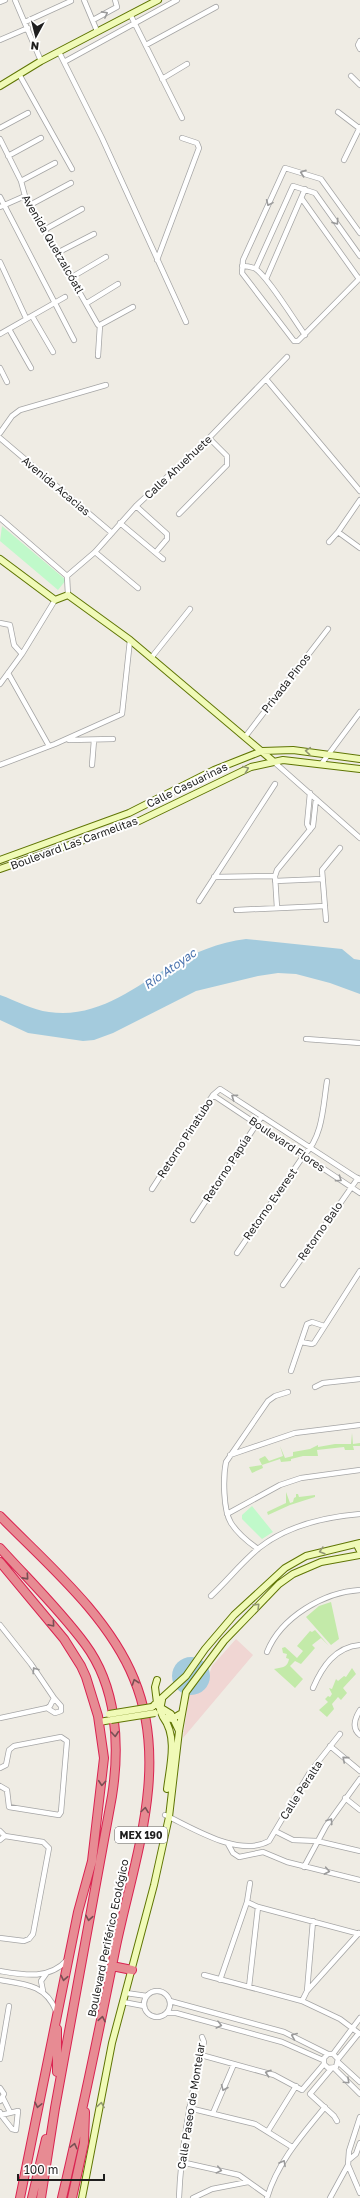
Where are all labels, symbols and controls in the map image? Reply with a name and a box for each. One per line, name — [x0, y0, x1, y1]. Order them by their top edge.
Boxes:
one-way arrow — [101, 11, 108, 18]
north arrow — [16, 16, 56, 56]
text: N — [30, 39, 40, 53]
one-way arrow — [300, 169, 307, 177]
street label: Avenida Quetzalcóatl — [20, 192, 87, 296]
one-way arrow — [266, 198, 274, 206]
one-way arrow — [331, 218, 338, 225]
street label: Calle Ahuehuete — [141, 432, 214, 501]
street label: Avenida Acacias — [20, 453, 93, 518]
street label: Privada Pinos — [258, 650, 313, 715]
one-way arrow — [305, 747, 311, 756]
street label: Calle Casuarinas — [144, 759, 229, 810]
one-way arrow — [242, 766, 250, 774]
street label: Boulevard Las Carmelitas — [9, 813, 139, 872]
water label: Río Atoyac — [141, 944, 200, 992]
one-way arrow — [231, 1094, 238, 1102]
street label: Retorno Pinatubo — [154, 1095, 215, 1180]
street label: Boulevard Flores — [247, 1113, 328, 1174]
street label: Retorno Papúa — [200, 1131, 253, 1204]
street label: Retorno Everest — [240, 1165, 299, 1242]
one-way arrow — [335, 1174, 342, 1181]
street label: Retorno Balo — [295, 1198, 345, 1263]
one-way arrow — [319, 1547, 325, 1555]
one-way arrow — [21, 1572, 28, 1579]
one-way arrow — [252, 1603, 260, 1611]
one-way arrow — [47, 1620, 54, 1627]
one-way arrow — [32, 1667, 40, 1674]
one-way arrow — [131, 1679, 140, 1686]
one-way arrow — [110, 1731, 119, 1737]
one-way arrow — [342, 1756, 350, 1763]
street label: Calle Peralta — [277, 1758, 324, 1822]
one-way arrow — [97, 1780, 106, 1786]
one-way arrow — [140, 1807, 149, 1813]
one-way arrow — [325, 1818, 332, 1825]
road number: MEX 190 — [115, 1827, 167, 1843]
street label: Boulevard Periférico Ecológico — [84, 1857, 131, 2018]
one-way arrow — [323, 1867, 330, 1875]
one-way arrow — [85, 1915, 94, 1921]
one-way arrow — [61, 1974, 69, 1981]
one-way arrow — [97, 2016, 105, 2023]
one-way arrow — [216, 2020, 222, 2028]
one-way arrow — [290, 2033, 298, 2041]
street label: Calle Paseo de Montelar — [174, 2041, 207, 2170]
one-way arrow — [265, 2069, 272, 2078]
one-way arrow — [342, 2076, 350, 2084]
one-way arrow — [221, 2084, 229, 2092]
one-way arrow — [35, 2102, 43, 2108]
one-way arrow — [96, 2102, 105, 2108]
one-way arrow — [70, 2143, 78, 2150]
scale bar — [18, 2156, 104, 2182]
one-way arrow — [279, 2160, 286, 2167]
text: 100 m — [24, 2162, 58, 2177]
one-way arrow — [215, 2166, 222, 2174]

